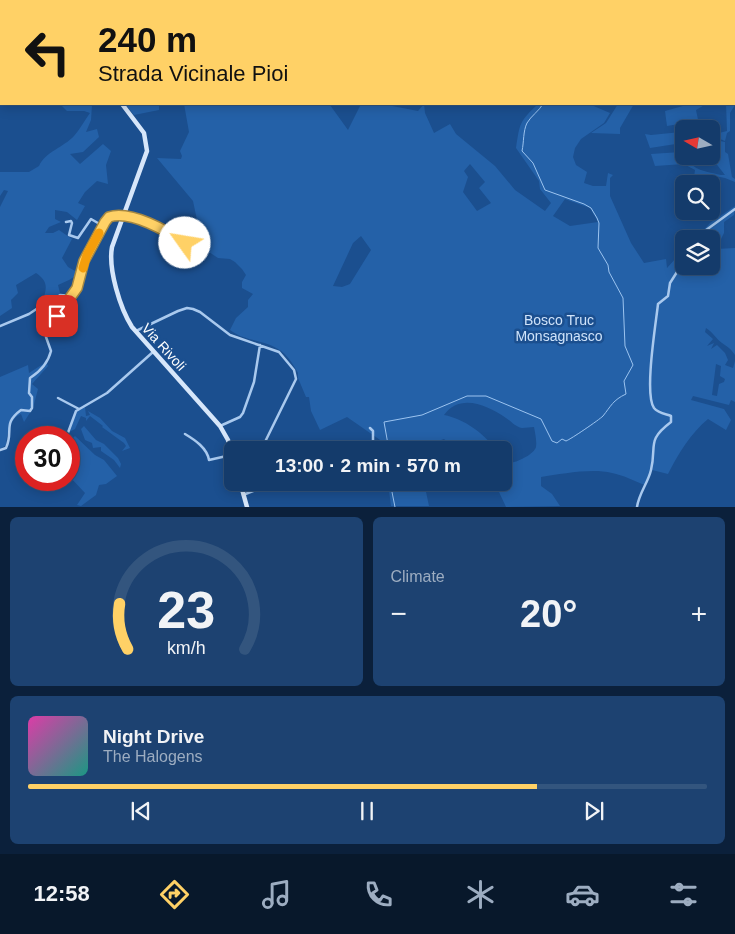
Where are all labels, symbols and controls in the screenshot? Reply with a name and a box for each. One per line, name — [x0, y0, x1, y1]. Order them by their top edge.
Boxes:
icon: left — [15, 20, 80, 85]
text: 240 m — [98, 20, 197, 59]
text: Strada Vicinale Pioi — [98, 61, 288, 86]
north arrow — [675, 120, 720, 165]
map controls — [675, 120, 720, 275]
button: search — [675, 175, 720, 220]
position arrow — [158, 216, 210, 268]
button: layers — [675, 230, 720, 275]
pin — [36, 295, 78, 337]
icon: arrive — [43, 302, 71, 330]
park label: Bosco Truc Monsagnasco — [515, 312, 603, 344]
street label: Via Rivoli — [139, 320, 189, 374]
speed limit sign: 30 — [15, 426, 80, 491]
text: 13:00 · 2 min · 570 m — [275, 455, 461, 476]
text: Climate — [391, 568, 445, 585]
text: 23 — [157, 581, 215, 639]
text: 20° — [520, 593, 577, 635]
text: − — [391, 598, 407, 629]
text: + — [691, 598, 707, 629]
text: km/h — [167, 638, 206, 658]
text: Night Drive — [103, 726, 204, 747]
text: The Halogens — [103, 748, 203, 765]
icon: previous — [127, 797, 155, 825]
icon: pause — [353, 797, 381, 825]
icon: next — [580, 797, 608, 825]
icon: directions — [157, 877, 192, 912]
icon: music — [259, 877, 294, 912]
icon: phone — [361, 877, 396, 912]
icon: climate — [463, 877, 498, 912]
icon: car — [565, 877, 600, 912]
icon: filters — [666, 877, 701, 912]
text: 12:58 — [33, 881, 90, 906]

